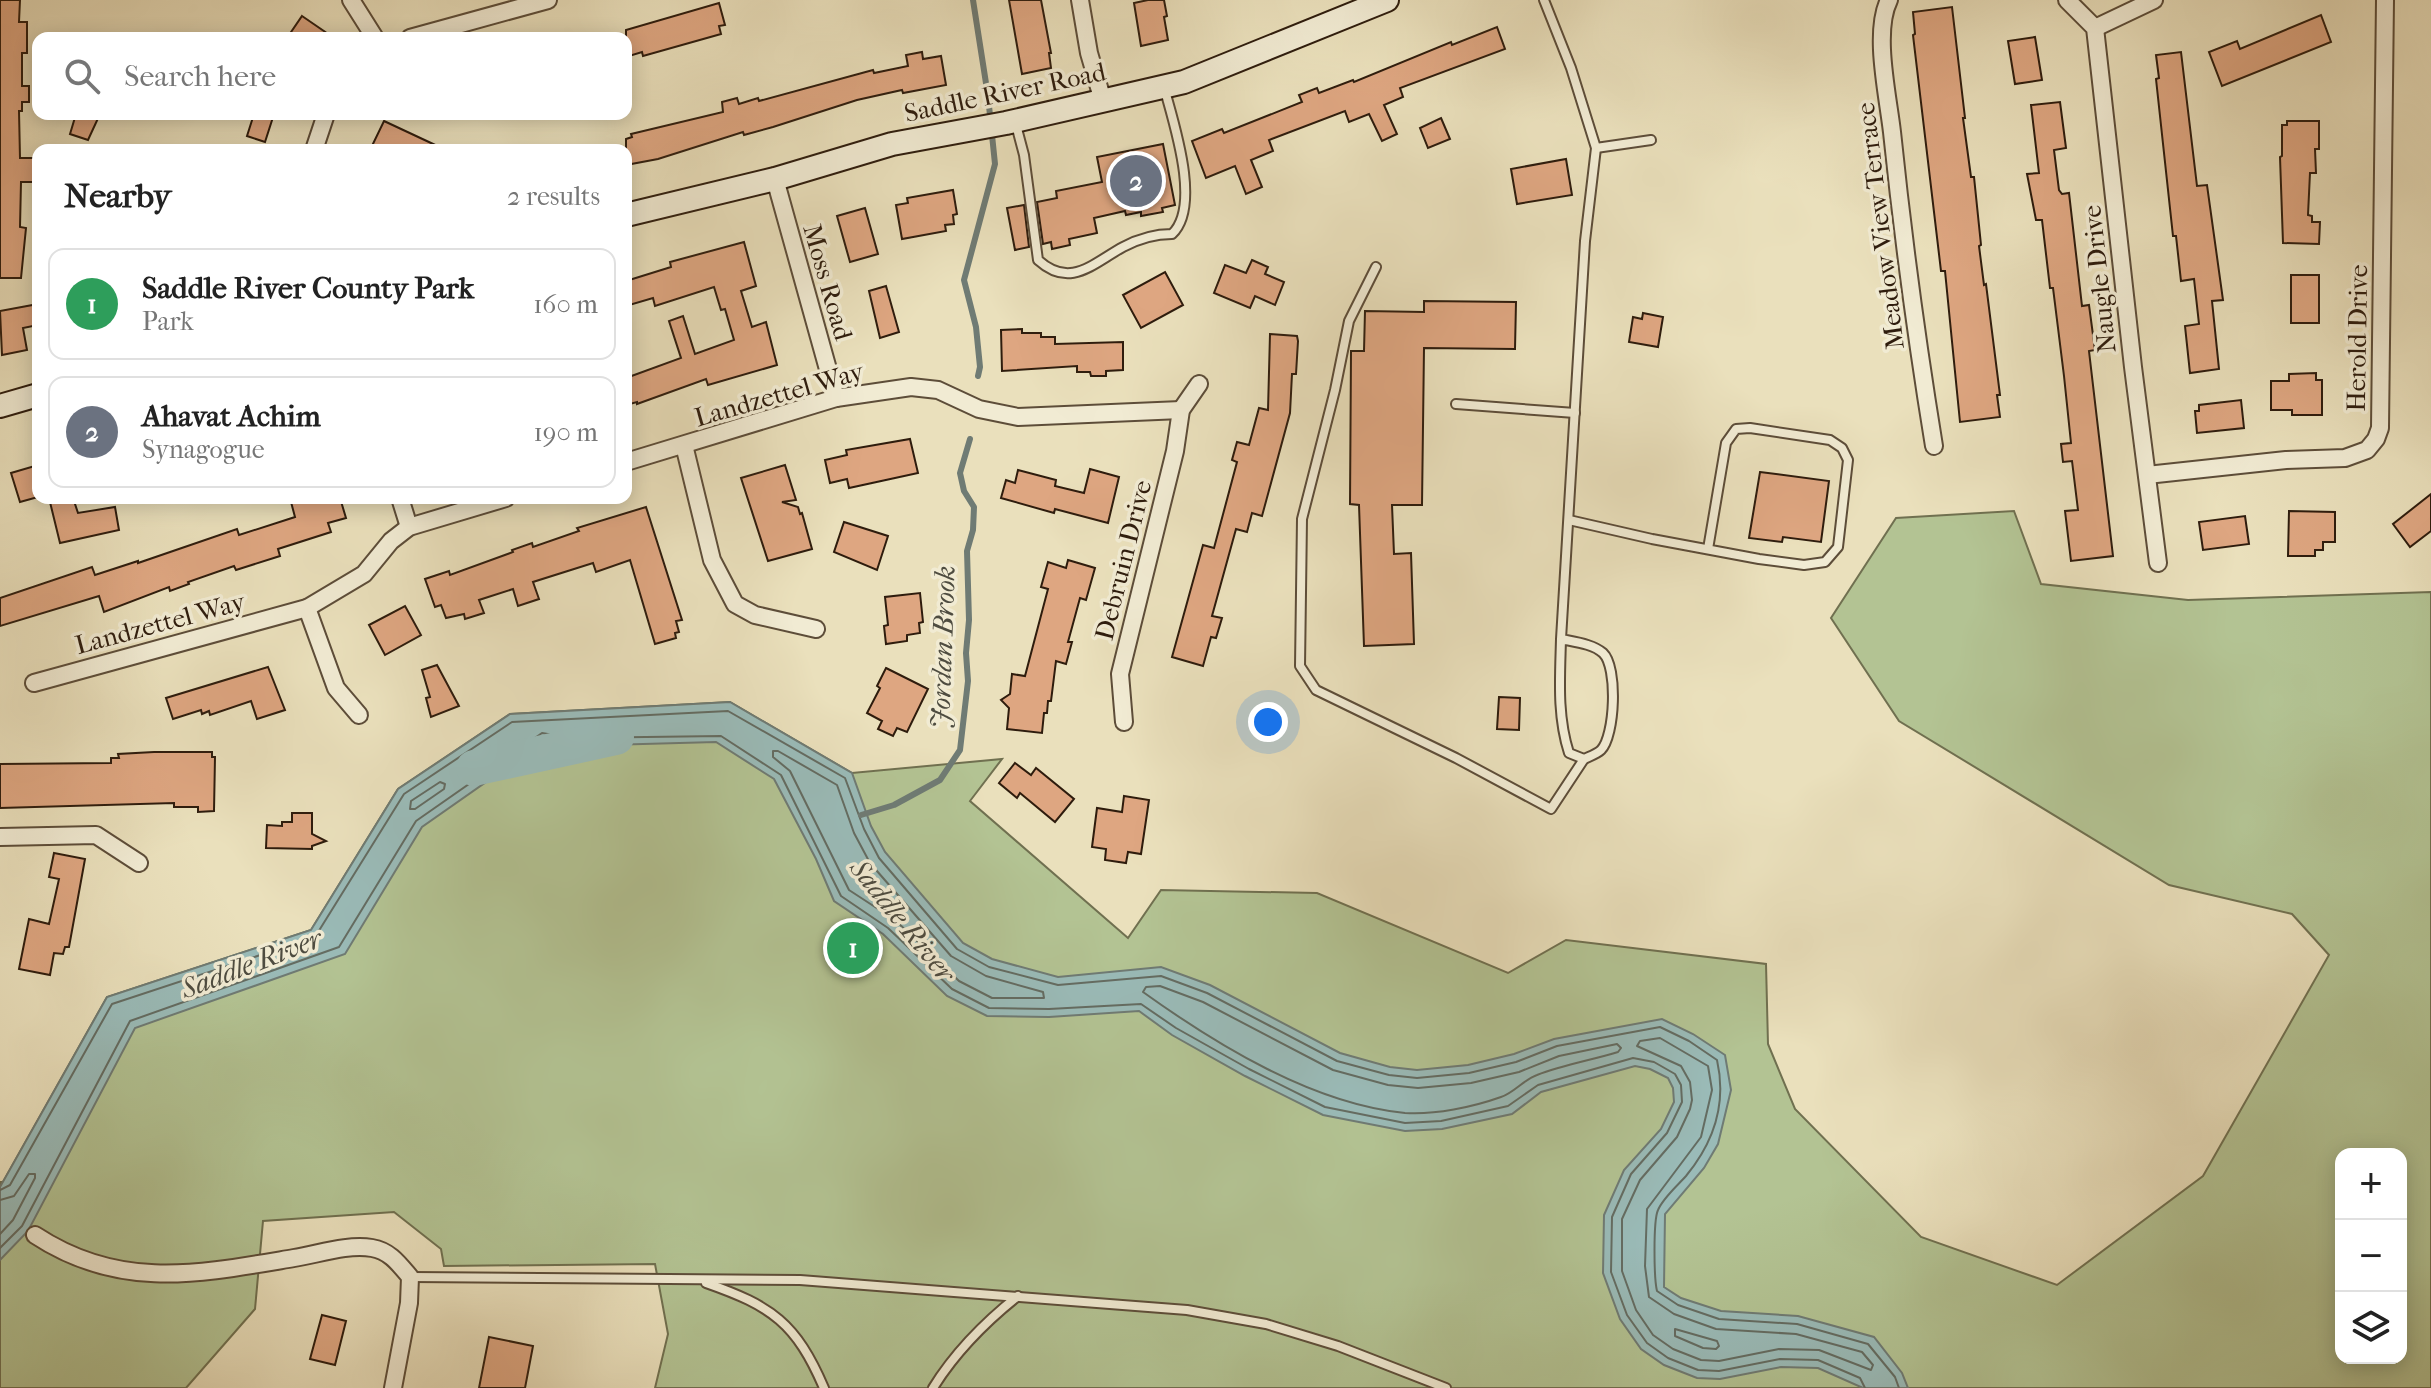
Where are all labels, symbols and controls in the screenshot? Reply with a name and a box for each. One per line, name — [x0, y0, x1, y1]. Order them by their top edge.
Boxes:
search box — [32, 32, 632, 120]
icon: search — [60, 54, 104, 98]
street label: Saddle River Road — [902, 56, 1109, 129]
text: Search here — [124, 59, 276, 94]
street label: Meadow View Terrace — [1850, 100, 1911, 351]
pin: 2 — [1110, 151, 1162, 211]
text: Nearby — [64, 176, 171, 216]
text: 2 results — [507, 181, 600, 212]
street label: Naugle Drive — [2076, 203, 2123, 354]
street label: Moss Road — [796, 221, 859, 345]
street label: Herold Drive — [2341, 264, 2374, 412]
text: Saddle River County Park — [142, 271, 474, 306]
text: 1 — [87, 289, 97, 320]
text: 160 m — [533, 289, 598, 320]
text: Park — [142, 306, 194, 337]
street label: Landzettel Way — [691, 355, 868, 433]
text: Ahavat Achim — [142, 399, 321, 434]
text: 2 — [85, 417, 99, 448]
text: 190 m — [534, 417, 598, 448]
text: Synagogue — [142, 434, 265, 465]
street label: Debruin Drive — [1089, 477, 1158, 643]
water label: Jordan Brook — [923, 565, 962, 729]
street label: Landzettel Way — [72, 586, 250, 661]
your location — [1248, 702, 1288, 742]
water label: Saddle River — [843, 852, 964, 990]
pin: 1 — [827, 918, 879, 978]
water label: Saddle River — [175, 921, 329, 1006]
map controls — [2335, 1148, 2407, 1364]
button: + — [2335, 1148, 2407, 1220]
button: − — [2335, 1220, 2407, 1292]
button: layers — [2335, 1292, 2407, 1364]

